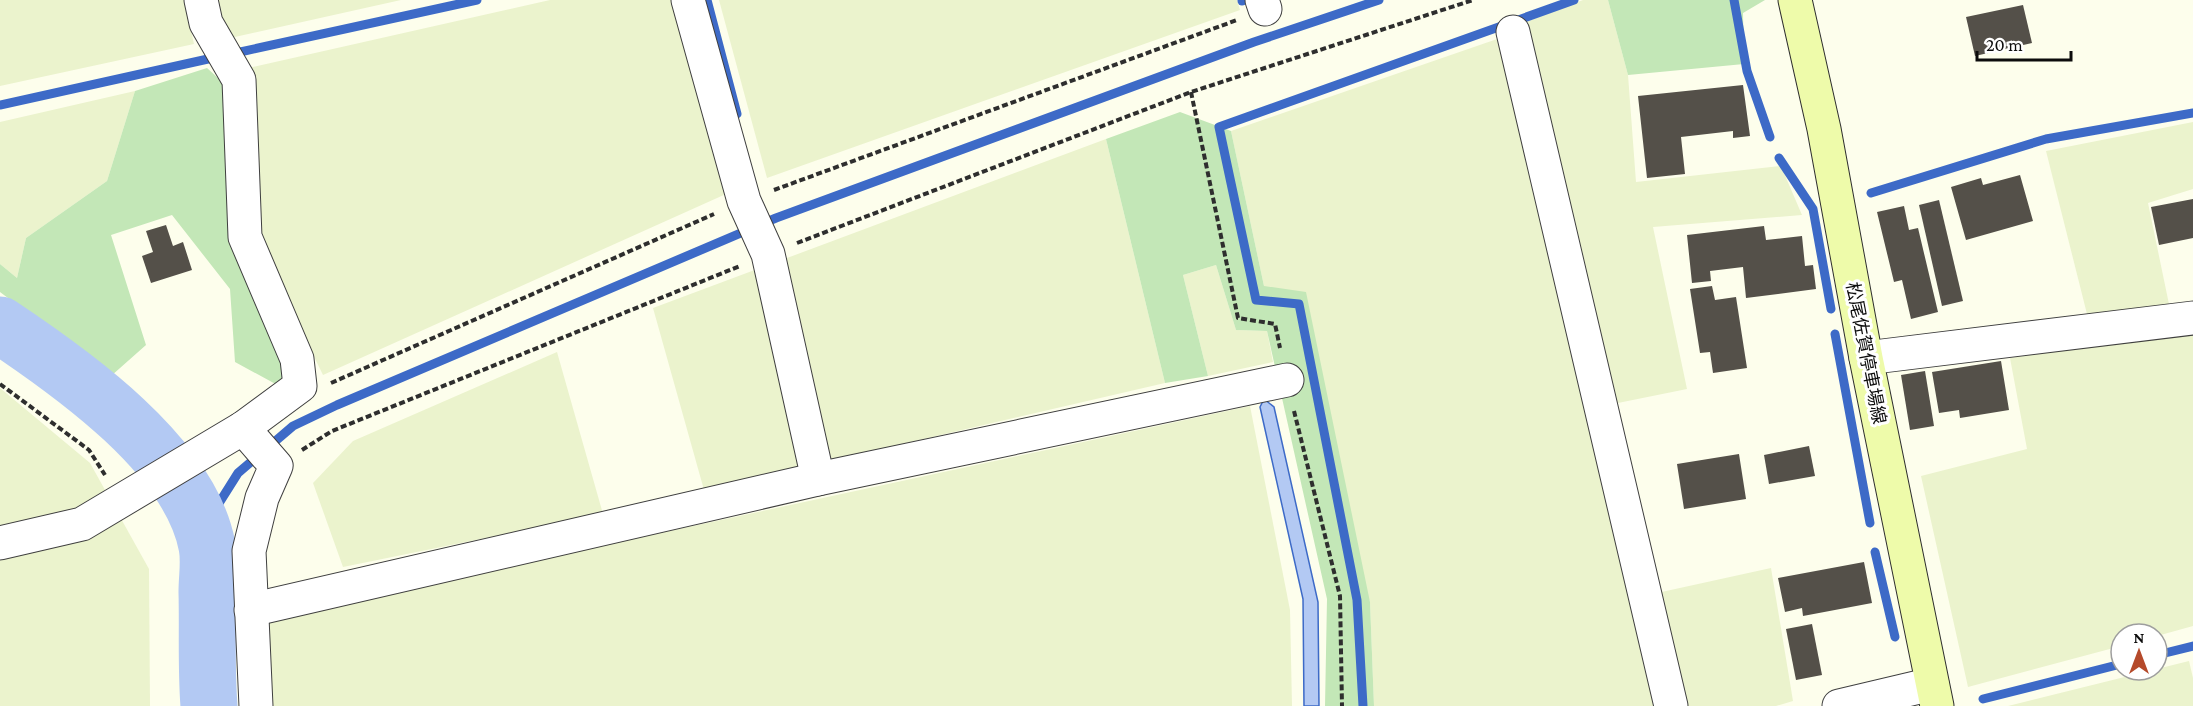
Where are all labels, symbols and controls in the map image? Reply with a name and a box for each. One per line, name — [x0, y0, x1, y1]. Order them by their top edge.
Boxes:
scale bar — [1977, 24, 2072, 62]
text: 20 m — [1986, 35, 2023, 55]
street label: 松尾佐賀停車場線 — [1842, 280, 1890, 426]
north arrow — [2109, 622, 2169, 682]
text: N — [2134, 629, 2145, 646]

